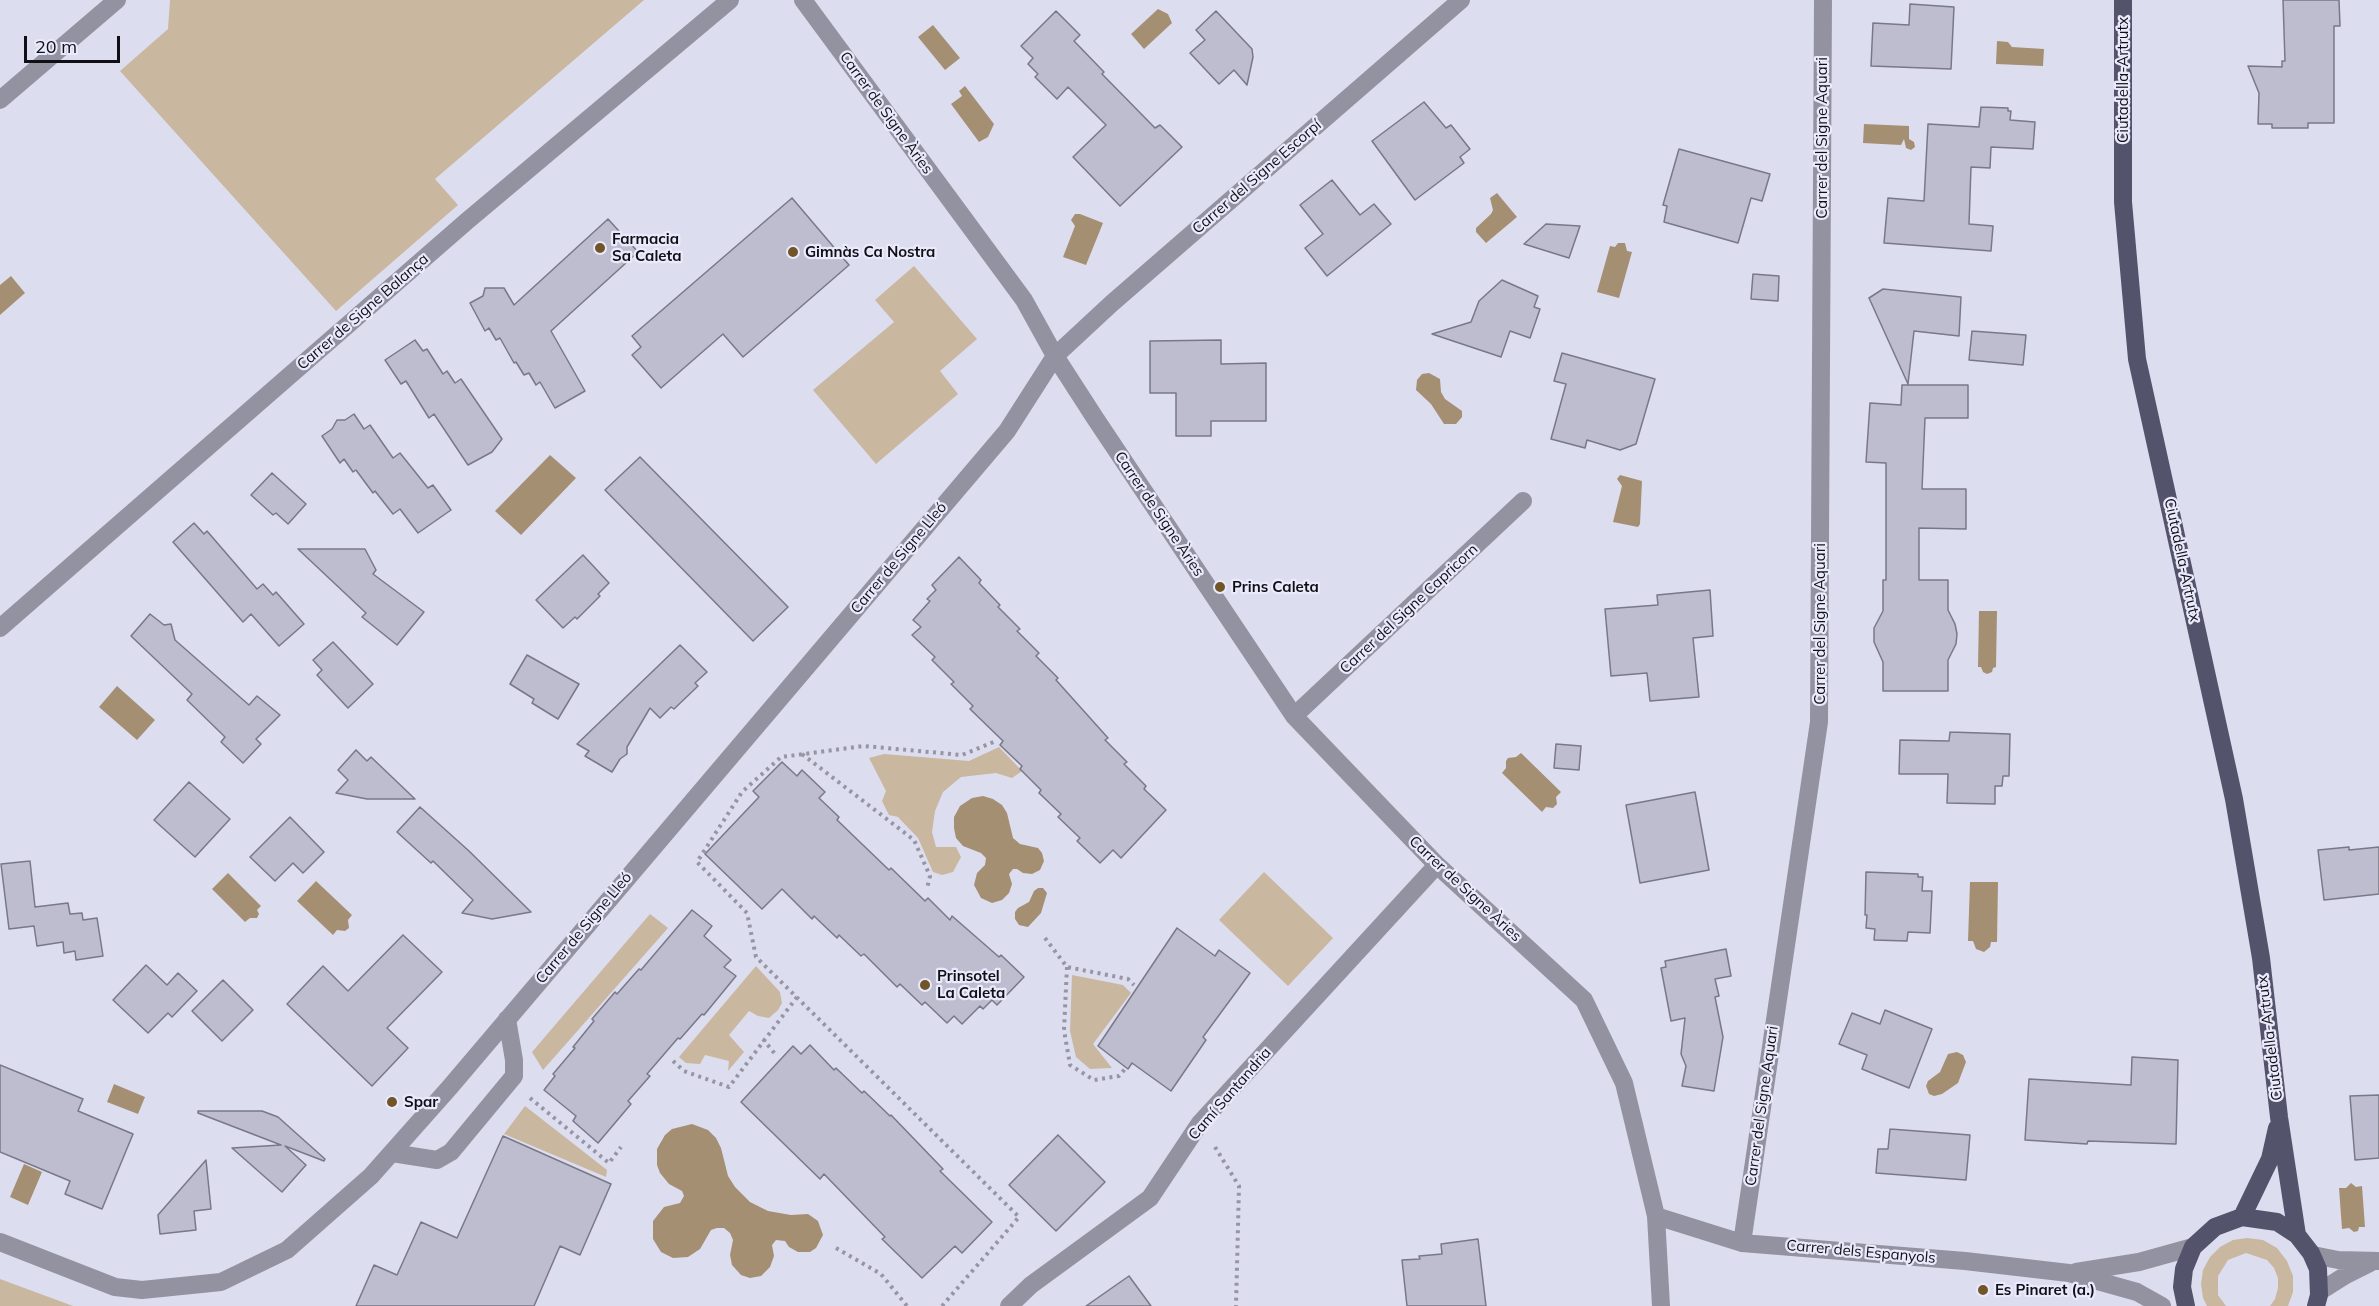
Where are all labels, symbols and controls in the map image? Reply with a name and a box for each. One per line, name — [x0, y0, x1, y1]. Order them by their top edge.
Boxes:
street label: Ciutadella-Artrutx — [2114, 17, 2132, 143]
scale bar — [27, 24, 123, 62]
text: 20 m — [35, 35, 77, 58]
street label: Carrer de Signe Àries — [836, 48, 936, 178]
street label: Carrer del Signe Aquari — [1813, 57, 1831, 219]
street label: Carrer del Signe Escorpí — [1189, 116, 1325, 238]
place label: Farmacia Sa Caleta — [612, 230, 681, 265]
marker: Farmacia Sa Caleta — [593, 241, 607, 255]
place label: Gimnàs Ca Nostra — [805, 243, 935, 261]
marker: Gimnàs Ca Nostra — [786, 245, 800, 259]
street label: Carrer de Signe Balança — [294, 250, 432, 374]
street label: Carrer de Signe Àries — [1110, 448, 1208, 580]
street label: Ciutadella-Artrutx — [2160, 497, 2204, 623]
street label: Carrer de Signe Lleó — [847, 499, 951, 617]
street label: Carrer del Signe Capricorn — [1336, 540, 1482, 678]
street label: Carrer del Signe Aquari — [1811, 543, 1829, 705]
place label: Prins Caleta — [1232, 578, 1319, 596]
marker: Prins Caleta — [1213, 580, 1227, 594]
street label: Carrer de Signe Àries — [1405, 832, 1525, 946]
street label: Carrer de Signe Lleó — [532, 869, 636, 987]
place label: Prinsotel La Caleta — [937, 967, 1005, 1002]
street label: Ciutadella-Artrutx — [2253, 974, 2287, 1102]
marker: Prinsotel La Caleta — [918, 978, 932, 992]
street label: Carrer del Signe Aquari — [1742, 1025, 1782, 1187]
street label: Camí Santandria — [1185, 1044, 1275, 1144]
place label: Spar — [404, 1093, 438, 1111]
marker: Spar — [385, 1095, 399, 1109]
street label: Carrer dels Espanyols — [1786, 1237, 1936, 1267]
place label: Es Pinaret (a.) — [1995, 1281, 2095, 1299]
marker: Es Pinaret (a.) — [1976, 1283, 1990, 1297]

